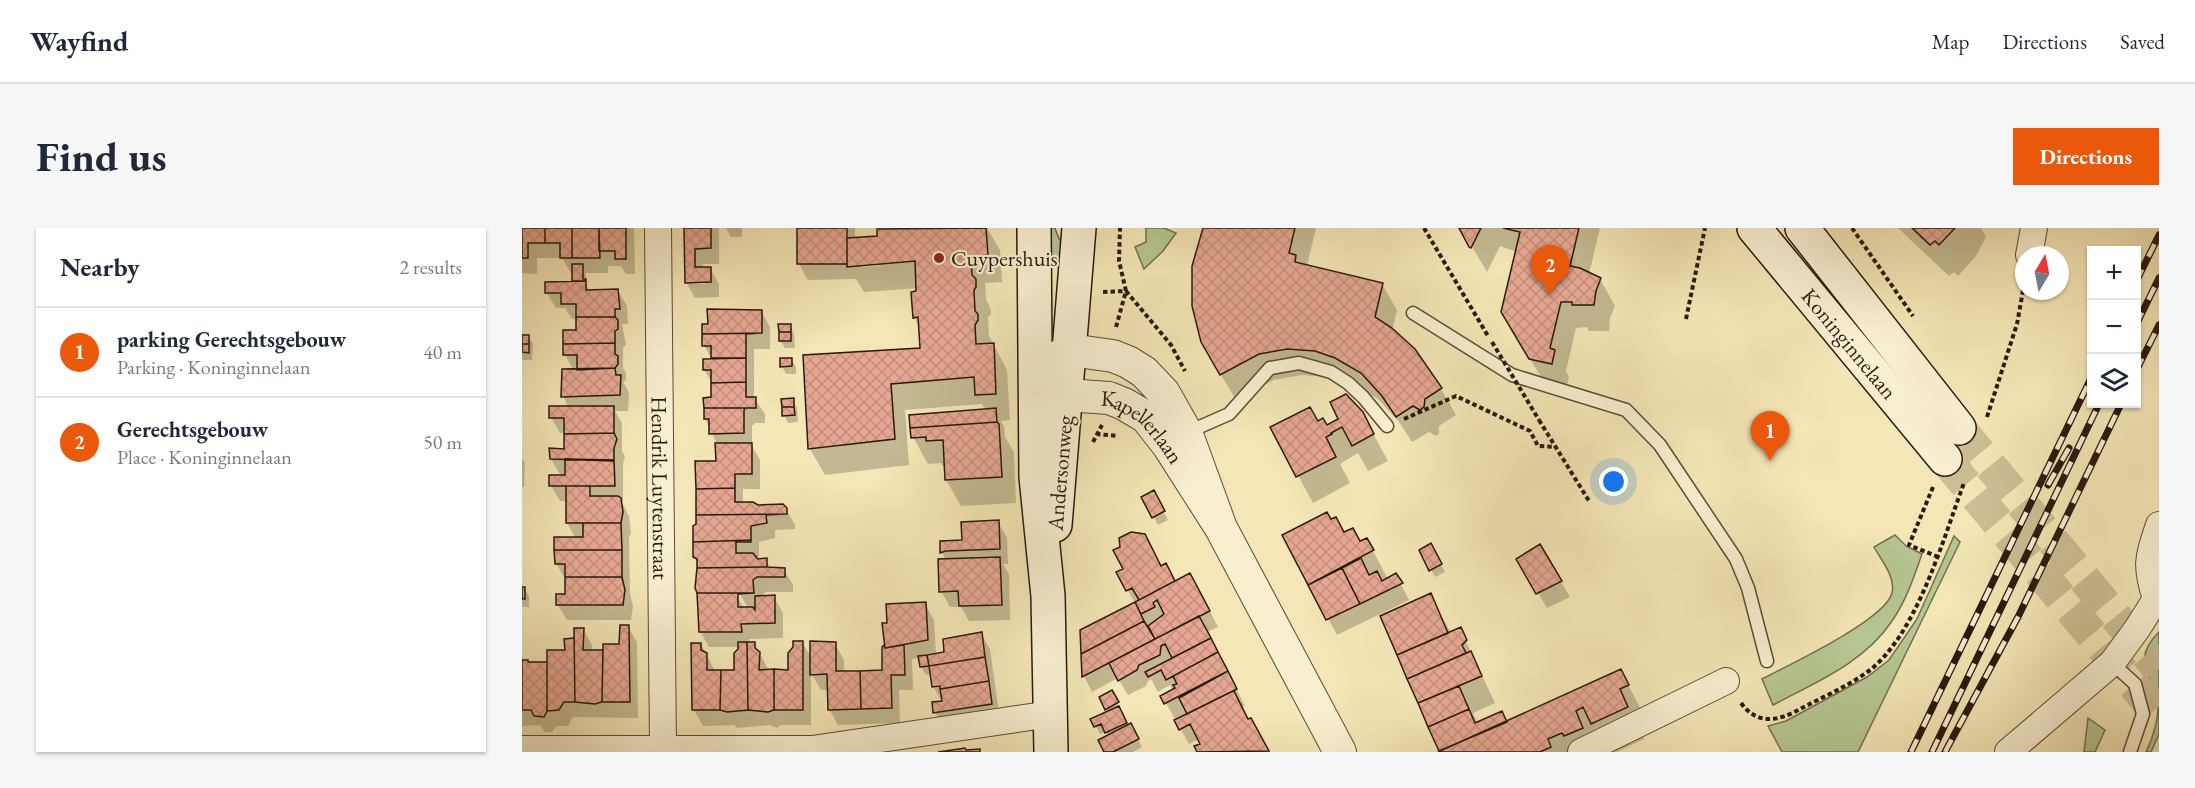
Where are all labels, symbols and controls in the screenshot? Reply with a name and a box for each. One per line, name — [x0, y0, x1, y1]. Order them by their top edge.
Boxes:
text: Wayfind — [30, 23, 128, 59]
text: Map — [1932, 28, 1969, 55]
text: Directions — [2002, 28, 2087, 55]
text: Saved — [2120, 28, 2165, 55]
button: Directions — [2013, 128, 2159, 185]
text: Find us — [36, 129, 167, 184]
place label: Cuypershuis — [951, 244, 1058, 273]
pin: 2 — [1530, 245, 1570, 295]
north arrow — [2015, 246, 2069, 300]
map controls — [2087, 246, 2141, 408]
button: + — [2087, 246, 2141, 300]
text: Nearby — [60, 250, 140, 284]
marker: Cuypershuis — [932, 251, 946, 265]
text: 2 results — [399, 254, 462, 280]
street label: Koninginnelaan — [1795, 282, 1904, 405]
button: − — [2087, 300, 2141, 354]
text: parking Gerechtsgebouw — [117, 325, 346, 354]
text: 1 — [74, 339, 85, 365]
text: 40 m — [423, 339, 462, 365]
text: Parking · Koninginnelaan — [117, 354, 311, 380]
button: layers — [2087, 354, 2141, 408]
street label: Kapellerlaan — [1100, 383, 1191, 469]
street label: Hendrik Luytenstraat — [645, 396, 676, 580]
pin: 1 — [1750, 412, 1790, 461]
street label: Andersonweg — [1040, 414, 1080, 533]
text: Gerechtsgebouw — [117, 415, 268, 444]
text: 2 — [74, 429, 85, 455]
text: 50 m — [423, 429, 462, 455]
text: Place · Koninginnelaan — [117, 444, 292, 470]
your location — [1599, 467, 1628, 496]

